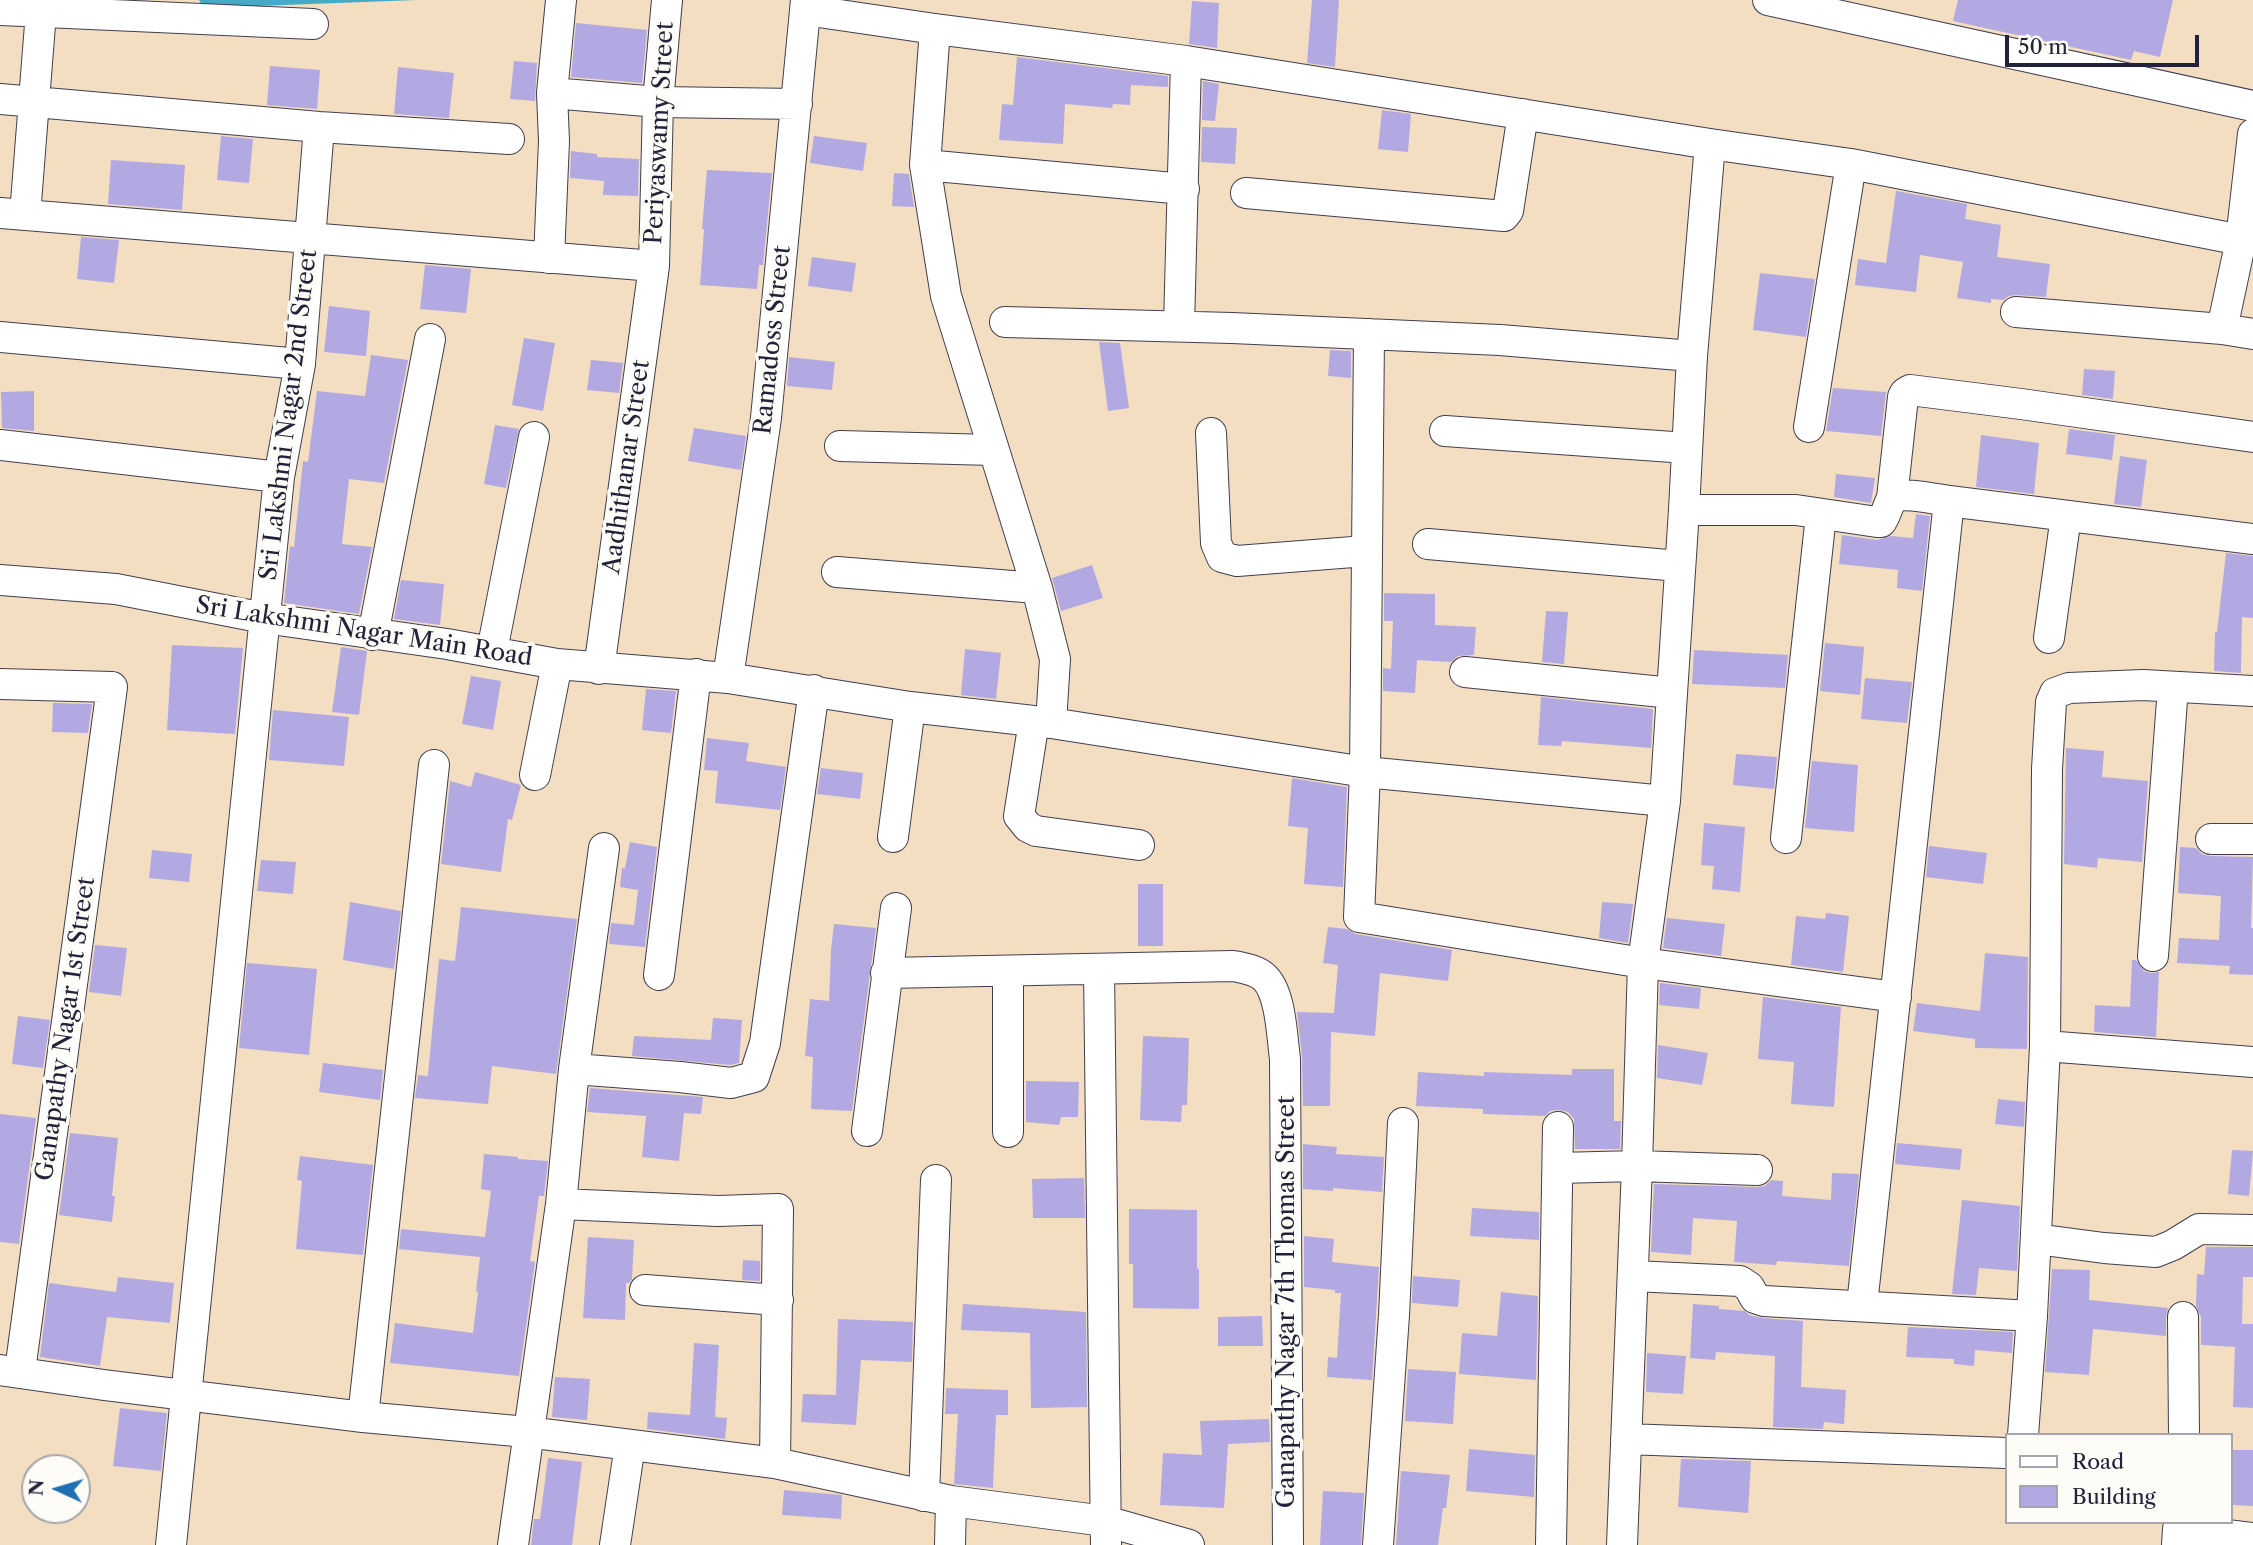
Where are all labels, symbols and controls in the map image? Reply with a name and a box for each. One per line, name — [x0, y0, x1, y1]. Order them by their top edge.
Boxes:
street label: Periyaswamy Street — [640, 21, 680, 245]
scale bar — [2008, 21, 2202, 65]
text: 50 m — [2018, 34, 2068, 59]
street label: Ramadoss Street — [749, 244, 797, 436]
street label: Sri Lakshmi Nagar 2nd Street — [254, 248, 324, 582]
street label: Aadhithanar Street — [598, 358, 656, 576]
street label: Sri Lakshmi Nagar Main Road — [194, 591, 534, 673]
street label: Ganapathy Nagar 1st Street — [30, 875, 102, 1183]
street label: Ganapathy Nagar 7th Thomas Street — [1273, 1096, 1301, 1508]
legend — [2004, 1433, 2232, 1524]
text: Road — [2072, 1449, 2124, 1474]
north arrow — [21, 1454, 91, 1524]
text: N — [24, 1479, 49, 1497]
text: Building — [2072, 1484, 2156, 1509]

